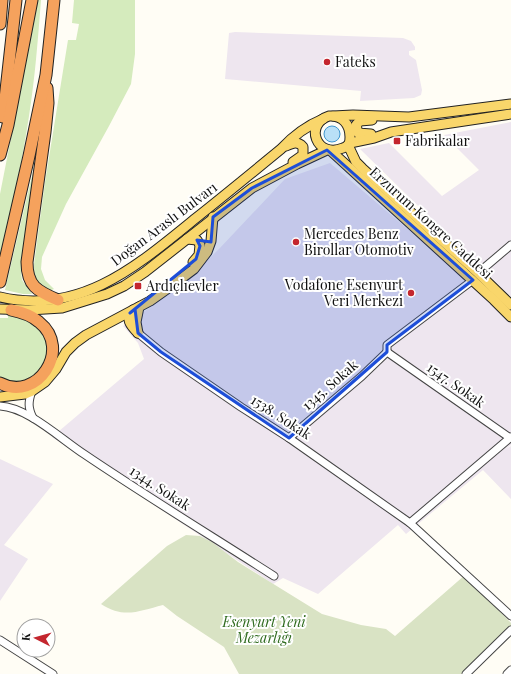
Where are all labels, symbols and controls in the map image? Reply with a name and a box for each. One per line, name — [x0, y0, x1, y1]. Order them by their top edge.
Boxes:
place label: Fateks — [335, 52, 376, 71]
marker: Fateks — [322, 57, 332, 67]
place label: Fabrikalar — [405, 131, 470, 150]
marker: Fabrikalar — [392, 136, 402, 146]
street label: Erzurum Kongre Caddesi — [366, 162, 497, 283]
street label: Doğan Araslı Bulvarı — [107, 177, 221, 270]
place label: Mercedes Benz Birollar Otomotiv — [304, 224, 414, 259]
marker: Mercedes Benz Birollar Otomotiv — [291, 237, 301, 247]
place label: Vodafone Esenyurt Veri Merkezi — [284, 275, 404, 310]
place label: Ardıçlıevler — [145, 276, 219, 295]
marker: Ardıçlıevler — [133, 281, 143, 291]
marker: Vodafone Esenyurt Veri Merkezi — [406, 288, 416, 298]
street label: 1345. Sokak — [298, 355, 362, 414]
street label: 1547. Sokak — [423, 358, 489, 412]
street label: 1538. Sokak — [247, 390, 316, 443]
street label: 1344. Sokak — [126, 461, 195, 515]
park label: Esenyurt Yeni Mezarlığı — [221, 612, 306, 647]
north arrow — [16, 618, 56, 658]
text: K — [18, 632, 33, 642]

